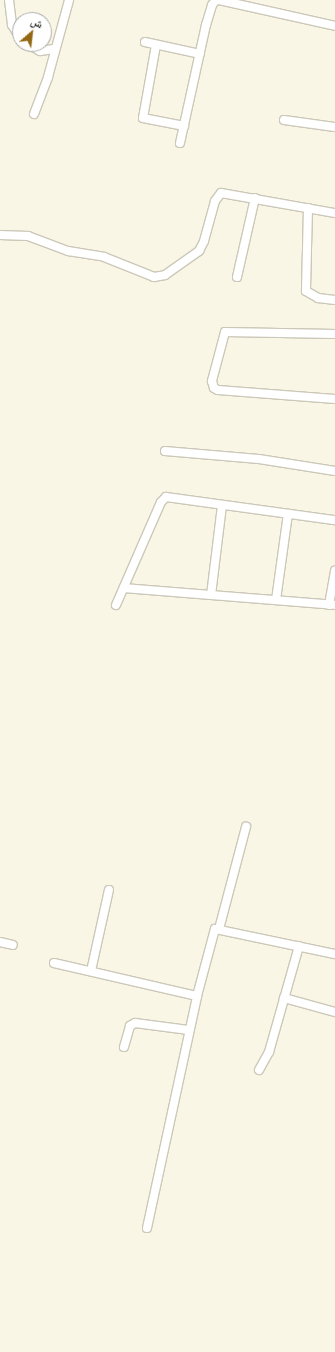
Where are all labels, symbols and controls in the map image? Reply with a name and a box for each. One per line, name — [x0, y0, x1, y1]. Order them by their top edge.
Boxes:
north arrow — [12, 12, 52, 52]
text: ش — [29, 13, 46, 31]

